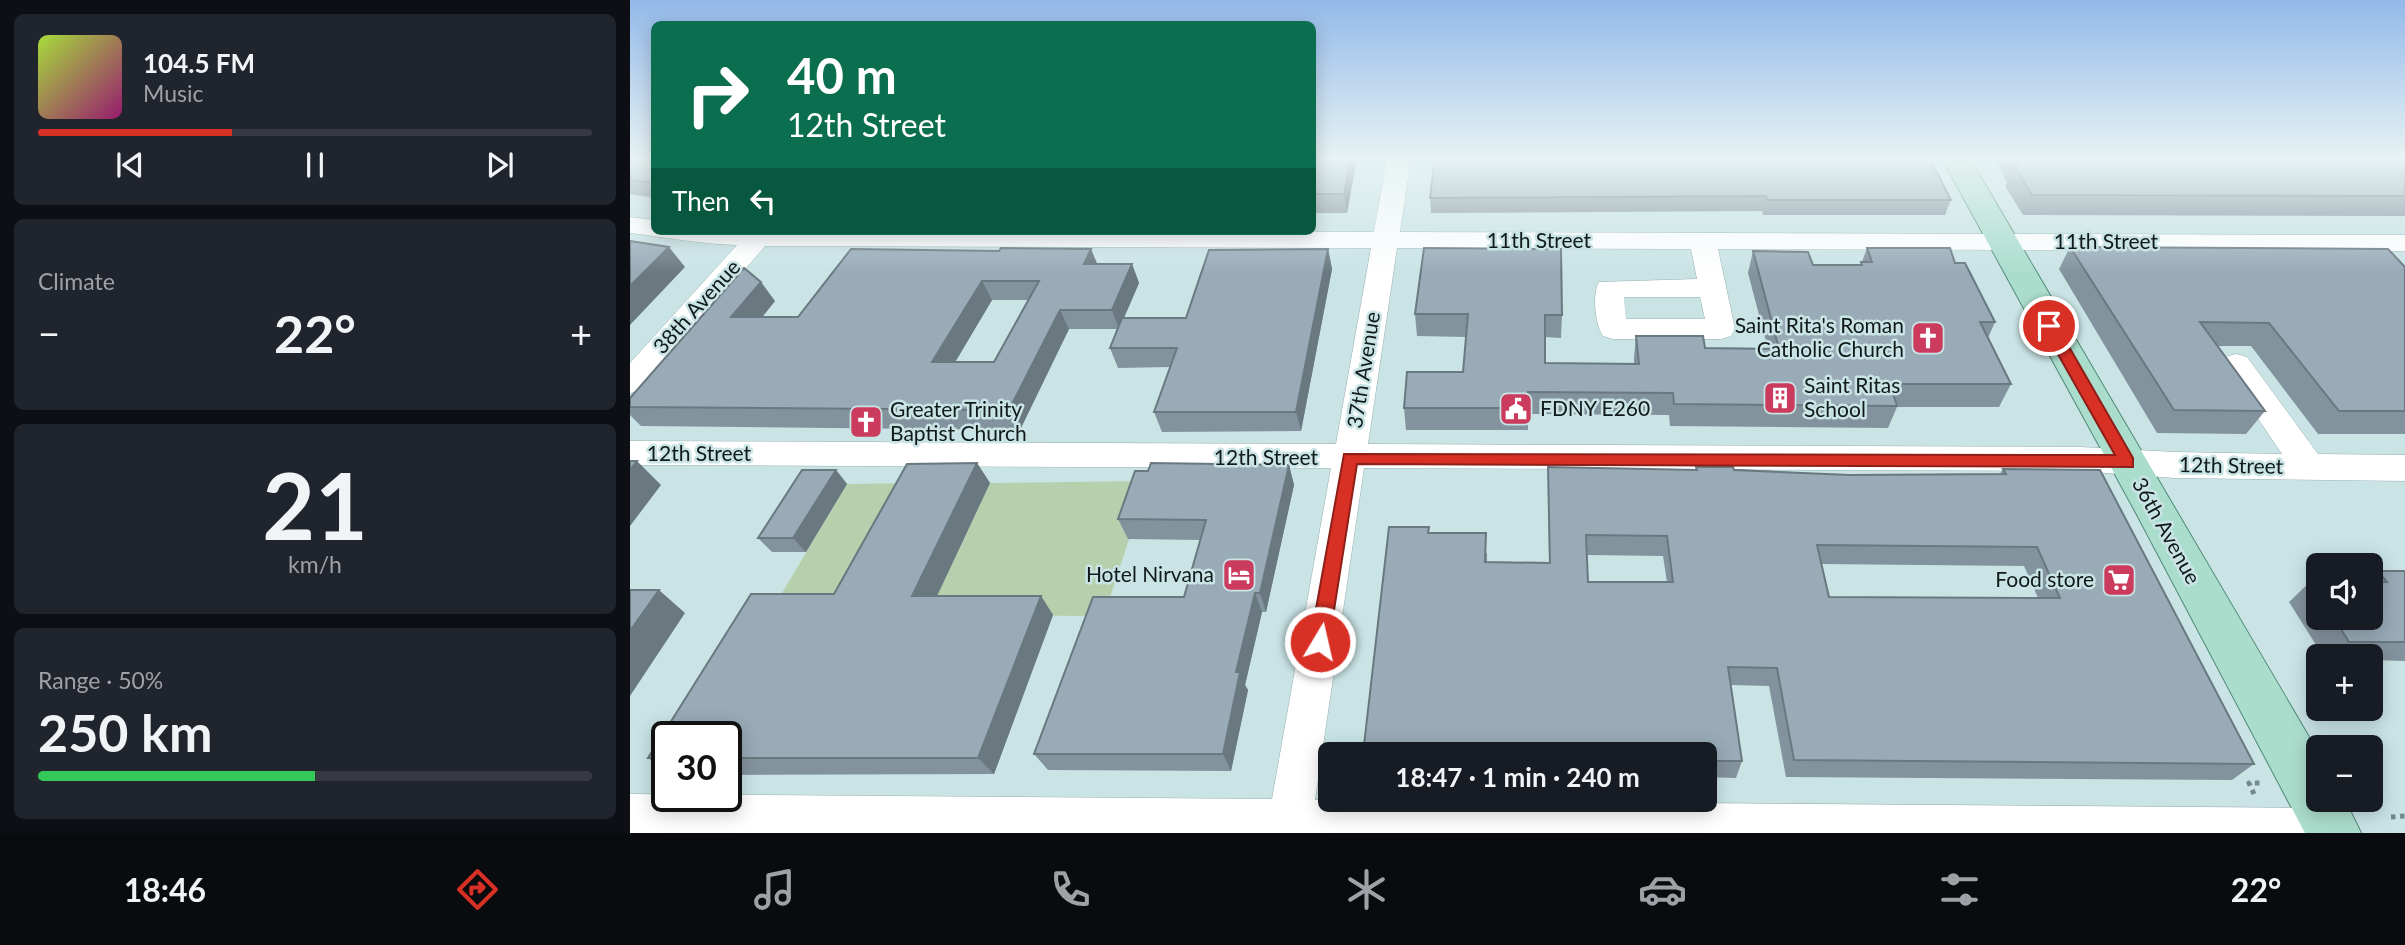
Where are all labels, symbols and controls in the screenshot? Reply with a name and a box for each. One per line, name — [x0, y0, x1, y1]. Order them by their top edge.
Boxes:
text: 40 m — [787, 46, 897, 104]
text: 104.5 FM — [143, 47, 255, 79]
icon: right — [672, 49, 763, 140]
text: Music — [143, 79, 203, 107]
text: 12th Street — [787, 105, 946, 144]
icon: previous — [111, 146, 149, 184]
icon: pause — [296, 146, 334, 184]
icon: next — [481, 146, 519, 184]
icon: left — [744, 182, 782, 220]
text: Then — [672, 185, 730, 217]
street label: 11th Street — [1487, 227, 1592, 252]
street label: 11th Street — [2054, 228, 2159, 253]
street label: 38th Avenue — [647, 254, 745, 358]
text: Climate — [38, 267, 115, 295]
pin — [2019, 296, 2079, 356]
text: 22° — [274, 302, 356, 364]
icon: arrive — [2030, 307, 2068, 345]
text: − — [38, 310, 60, 356]
text: + — [570, 310, 592, 356]
street label: 37th Avenue — [1341, 310, 1384, 430]
place label: Saint Rita's Roman Catholic Church — [1735, 312, 1904, 361]
church icon: Saint Rita's Roman Catholic Church — [1909, 319, 1947, 357]
place label: Saint Ritas School — [1804, 372, 1900, 421]
building icon: Saint Ritas School — [1761, 379, 1799, 417]
public building icon: FDNY E260 — [1497, 390, 1535, 428]
place label: FDNY E260 — [1540, 395, 1650, 420]
place label: Greater Trinity Baptist Church — [890, 396, 1027, 445]
church icon: Greater Trinity Baptist Church — [847, 403, 885, 441]
street label: 12th Street — [647, 440, 752, 465]
street label: 12th Street — [1214, 444, 1319, 469]
text: 21 — [262, 450, 368, 559]
street label: 12th Street — [2179, 451, 2284, 478]
street label: 36th Avenue — [2128, 473, 2207, 588]
text: km/h — [288, 550, 342, 578]
map controls — [2306, 553, 2383, 812]
button: sound — [2306, 553, 2383, 630]
hotel icon: Hotel Nirvana — [1220, 556, 1258, 594]
place label: Hotel Nirvana — [1086, 561, 1214, 586]
supermarket icon: Food store — [2100, 561, 2138, 599]
place label: Food store — [1995, 566, 2094, 591]
position arrow — [1283, 605, 1357, 679]
button: + — [2306, 644, 2383, 721]
text: Range · 50% — [38, 666, 163, 694]
text: 250 km — [38, 701, 212, 763]
speed limit sign: 30 — [651, 721, 742, 812]
button: − — [2306, 735, 2383, 812]
text: 18:47 · 1 min · 240 m — [1395, 761, 1640, 793]
icon: directions — [453, 865, 502, 914]
icon: music — [750, 865, 799, 914]
icon: phone — [1046, 865, 1095, 914]
icon: climate — [1342, 865, 1391, 914]
icon: car — [1638, 865, 1687, 914]
icon: filters — [1935, 865, 1984, 914]
text: 18:46 — [124, 870, 206, 909]
text: 22° — [2231, 870, 2281, 909]

